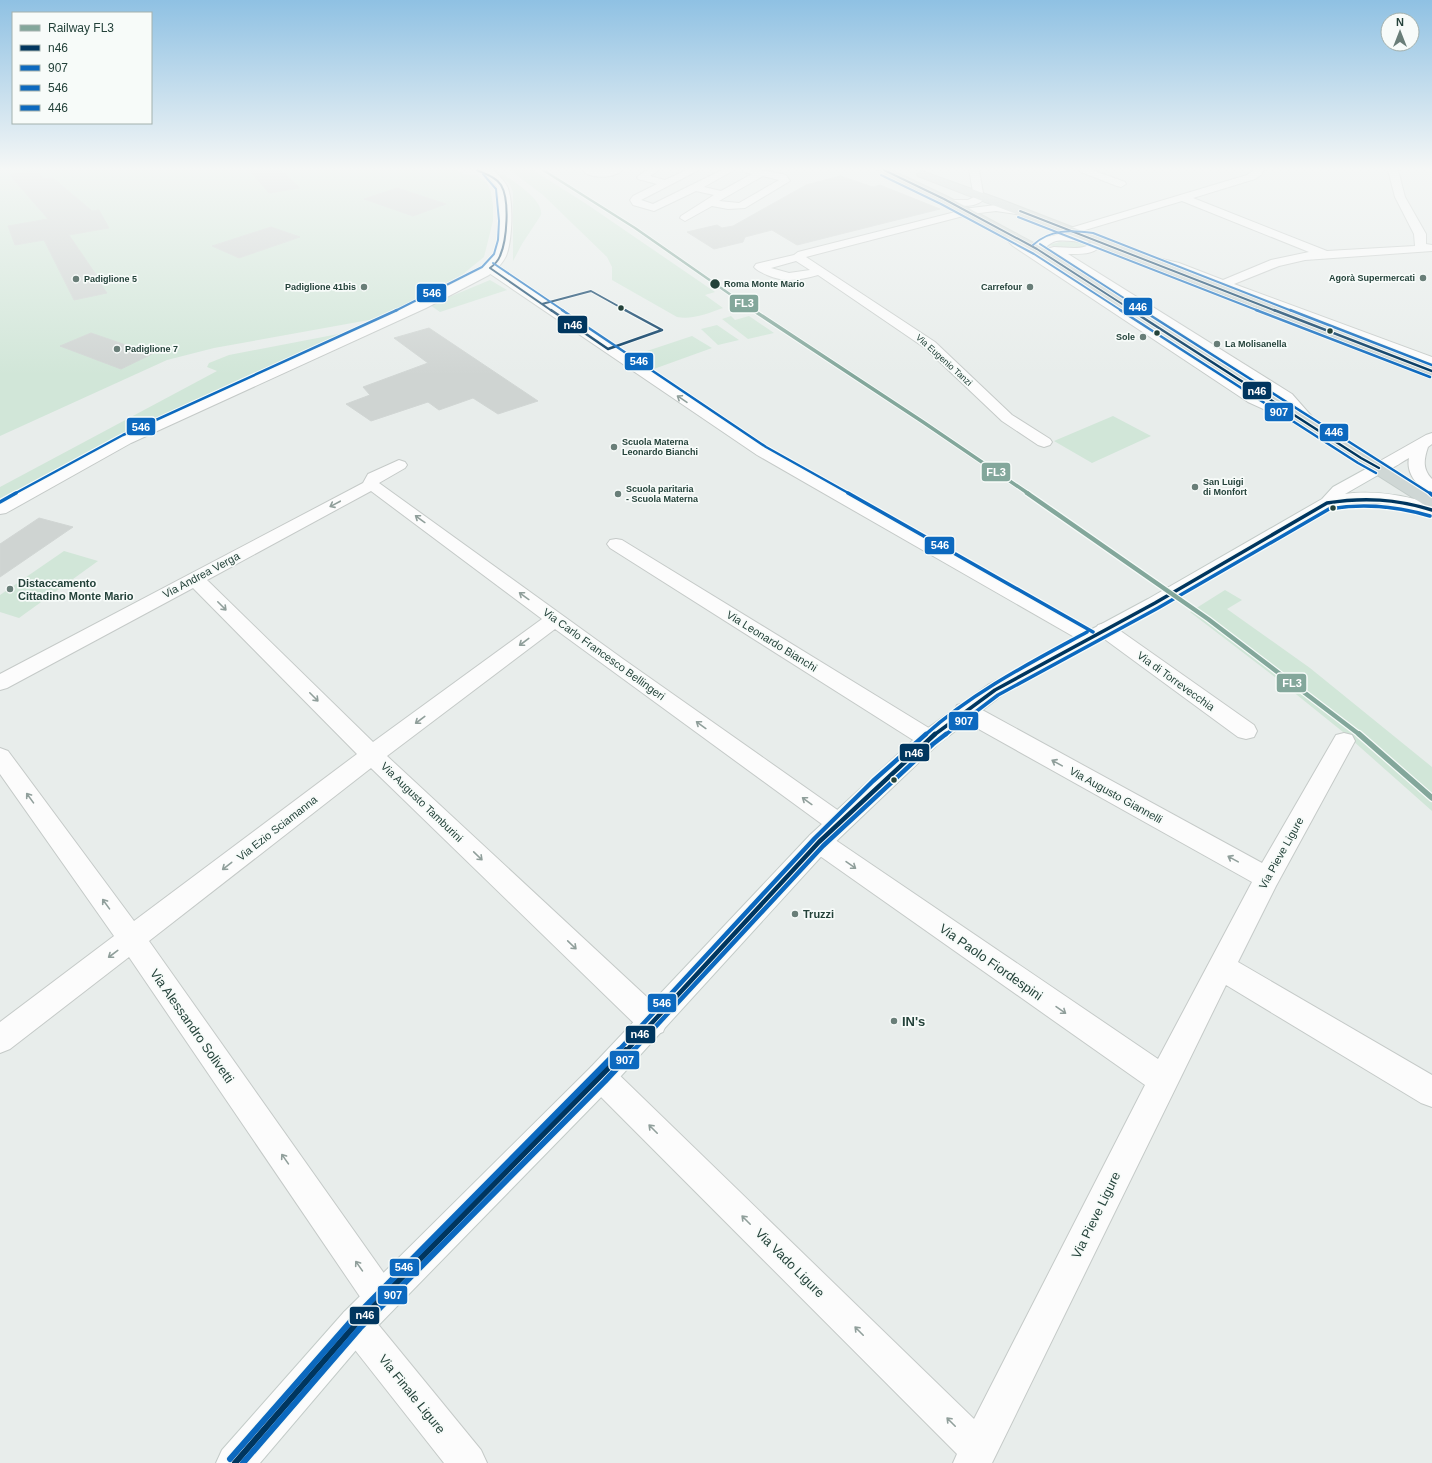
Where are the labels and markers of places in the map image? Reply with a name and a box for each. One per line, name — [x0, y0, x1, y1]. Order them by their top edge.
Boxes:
place label: Agorà Supermercati — [1329, 273, 1415, 283]
marker: Agorà Supermercati — [1418, 273, 1428, 283]
marker: Padiglione 5 — [71, 274, 81, 284]
place label: Padiglione 5 — [84, 274, 137, 284]
marker: Roma Monte Mario — [708, 277, 722, 291]
place label: Roma Monte Mario — [724, 279, 805, 289]
place label: Padiglione 41bis — [285, 282, 356, 292]
marker: Padiglione 41bis — [359, 282, 369, 292]
place label: Carrefour — [981, 282, 1022, 292]
marker: Carrefour — [1025, 282, 1035, 292]
unlabelled marker — [616, 303, 626, 313]
unlabelled marker — [1325, 326, 1335, 336]
unlabelled marker — [1152, 328, 1162, 338]
place label: Sole — [1116, 332, 1135, 342]
marker: Sole — [1138, 332, 1148, 342]
marker: La Molisanella — [1212, 339, 1222, 349]
place label: La Molisanella — [1225, 339, 1288, 349]
marker: Padiglione 7 — [112, 344, 122, 354]
place label: Padiglione 7 — [125, 344, 178, 354]
place label: Scuola Materna Leonardo Bianchi — [622, 437, 698, 457]
marker: Scuola Materna Leonardo Bianchi — [609, 442, 619, 452]
place label: San Luigi di Monfort — [1203, 477, 1247, 497]
marker: San Luigi di Monfort — [1190, 482, 1200, 492]
place label: Scuola paritaria - Scuola Materna — [626, 484, 699, 504]
marker: Scuola paritaria - Scuola Materna — [613, 489, 623, 499]
unlabelled marker — [1328, 503, 1338, 513]
place label: Distaccamento Cittadino Monte Mario — [18, 577, 134, 602]
marker: Distaccamento Cittadino Monte Mario — [5, 584, 15, 594]
unlabelled marker — [889, 775, 899, 785]
place label: Truzzi — [803, 908, 834, 920]
marker: Truzzi — [790, 909, 800, 919]
place label: IN's — [902, 1014, 925, 1029]
marker: IN's — [889, 1016, 899, 1026]

